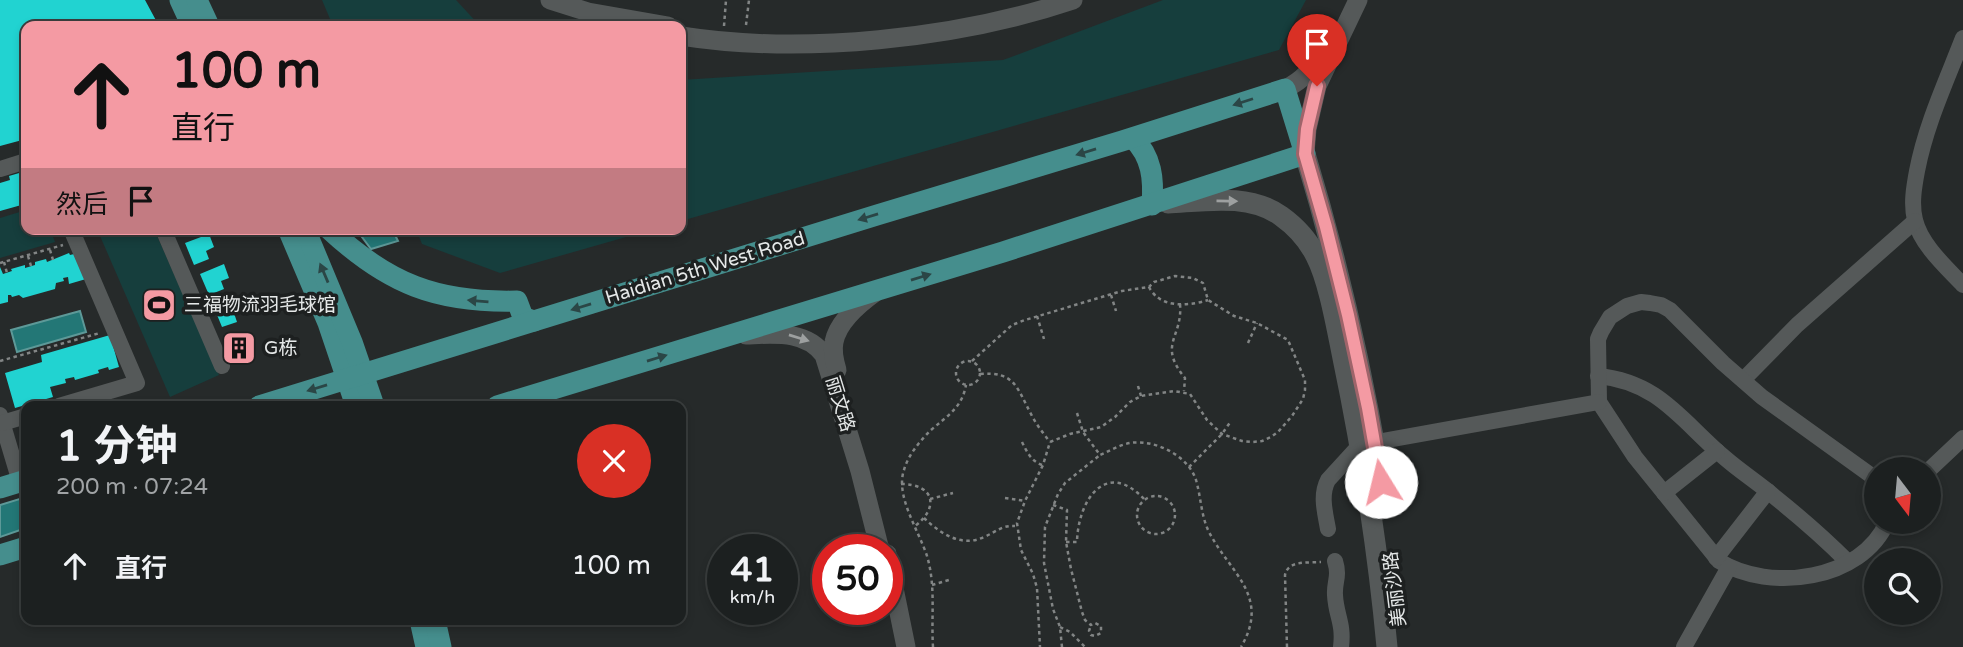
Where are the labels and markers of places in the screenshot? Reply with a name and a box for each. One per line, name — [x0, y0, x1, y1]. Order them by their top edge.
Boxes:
pin — [1287, 14, 1347, 86]
sports icon: 三福物流羽毛球馆 — [140, 286, 178, 324]
place label: 三福物流羽毛球馆 — [184, 294, 336, 316]
building icon: G栋 — [220, 329, 258, 367]
place label: G栋 — [264, 337, 297, 359]

